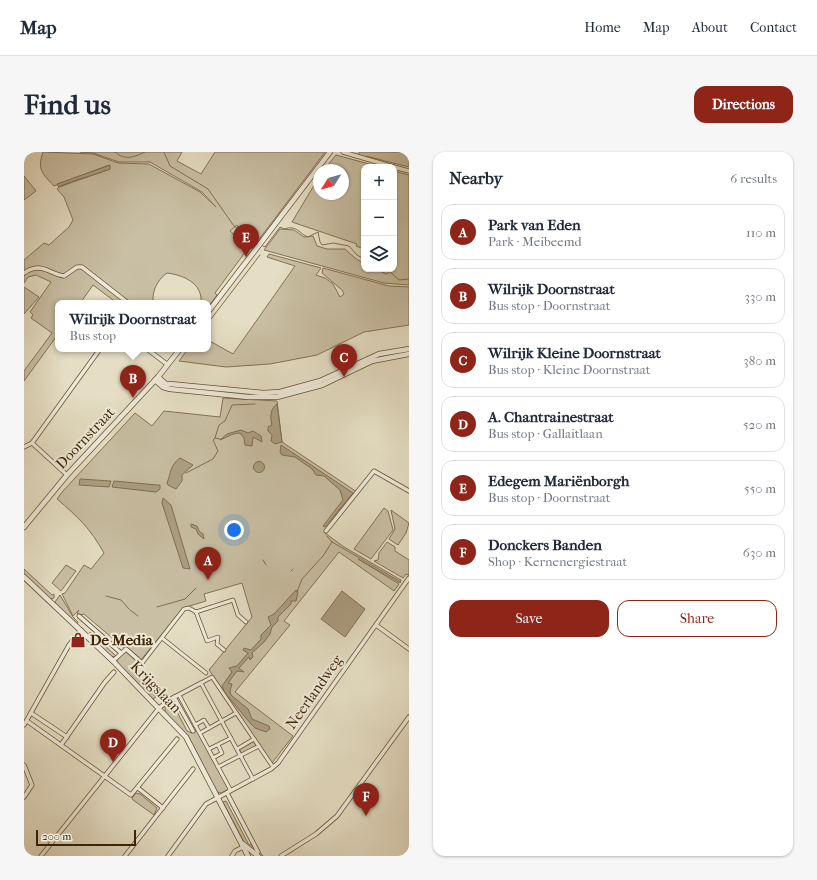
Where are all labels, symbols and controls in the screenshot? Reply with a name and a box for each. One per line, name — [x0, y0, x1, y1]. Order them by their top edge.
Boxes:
text: Map — [20, 17, 56, 39]
text: Home — [584, 19, 621, 36]
text: Map — [643, 19, 670, 36]
text: About — [692, 19, 728, 36]
text: Contact — [750, 19, 797, 36]
button: Directions — [694, 86, 793, 123]
text: Find us — [24, 88, 111, 121]
north arrow — [313, 164, 349, 200]
map controls — [361, 164, 397, 272]
button: + — [361, 164, 397, 200]
text: Nearby — [449, 168, 503, 188]
text: 6 results — [730, 171, 777, 186]
button: − — [361, 200, 397, 236]
text: Park van Eden — [488, 216, 581, 234]
pin: E — [233, 224, 259, 257]
text: A — [459, 225, 467, 240]
text: 110 m — [746, 225, 776, 240]
text: Park · Meibeemd — [488, 234, 581, 249]
button: layers — [361, 236, 397, 272]
text: Wilrijk Doornstraat — [488, 280, 615, 298]
text: B — [459, 289, 467, 304]
text: 330 m — [745, 289, 776, 304]
text: Bus stop · Doornstraat — [488, 298, 610, 313]
popup — [55, 300, 211, 352]
text: Wilrijk Doornstraat — [70, 310, 196, 328]
text: Bus stop — [70, 328, 116, 343]
pin: C — [331, 344, 357, 377]
text: Wilrijk Kleine Doornstraat — [488, 344, 661, 362]
text: C — [459, 353, 467, 368]
text: 380 m — [743, 353, 776, 368]
text: Bus stop · Kleine Doornstraat — [488, 362, 650, 377]
pin: B — [120, 365, 146, 398]
street label: Doornstraat — [52, 403, 119, 473]
text: A. Chantrainestraat — [488, 408, 614, 426]
text: D — [458, 417, 468, 432]
text: 520 m — [743, 417, 776, 432]
text: Bus stop · Gallaitlaan — [488, 426, 603, 441]
text: Edegem Mariënborgh — [488, 472, 629, 490]
text: E — [459, 481, 467, 496]
text: 550 m — [744, 481, 776, 496]
text: Bus stop · Doornstraat — [488, 490, 610, 505]
your location — [224, 520, 244, 540]
text: Donckers Banden — [488, 536, 602, 554]
text: F — [460, 545, 466, 560]
text: 630 m — [743, 545, 776, 560]
pin: A — [195, 547, 221, 580]
text: Shop · Kernenergiestraat — [488, 554, 627, 569]
button: Save — [449, 600, 609, 637]
button: Share — [617, 600, 777, 637]
shop icon: De Media — [69, 631, 87, 649]
place label: De Media — [90, 631, 154, 649]
street label: Neerlandweg — [282, 651, 347, 733]
street label: Krijgslaan — [127, 657, 186, 717]
pin: D — [100, 729, 126, 762]
pin: F — [353, 783, 379, 816]
scale bar — [36, 828, 136, 847]
text: 200 m — [42, 830, 71, 843]

